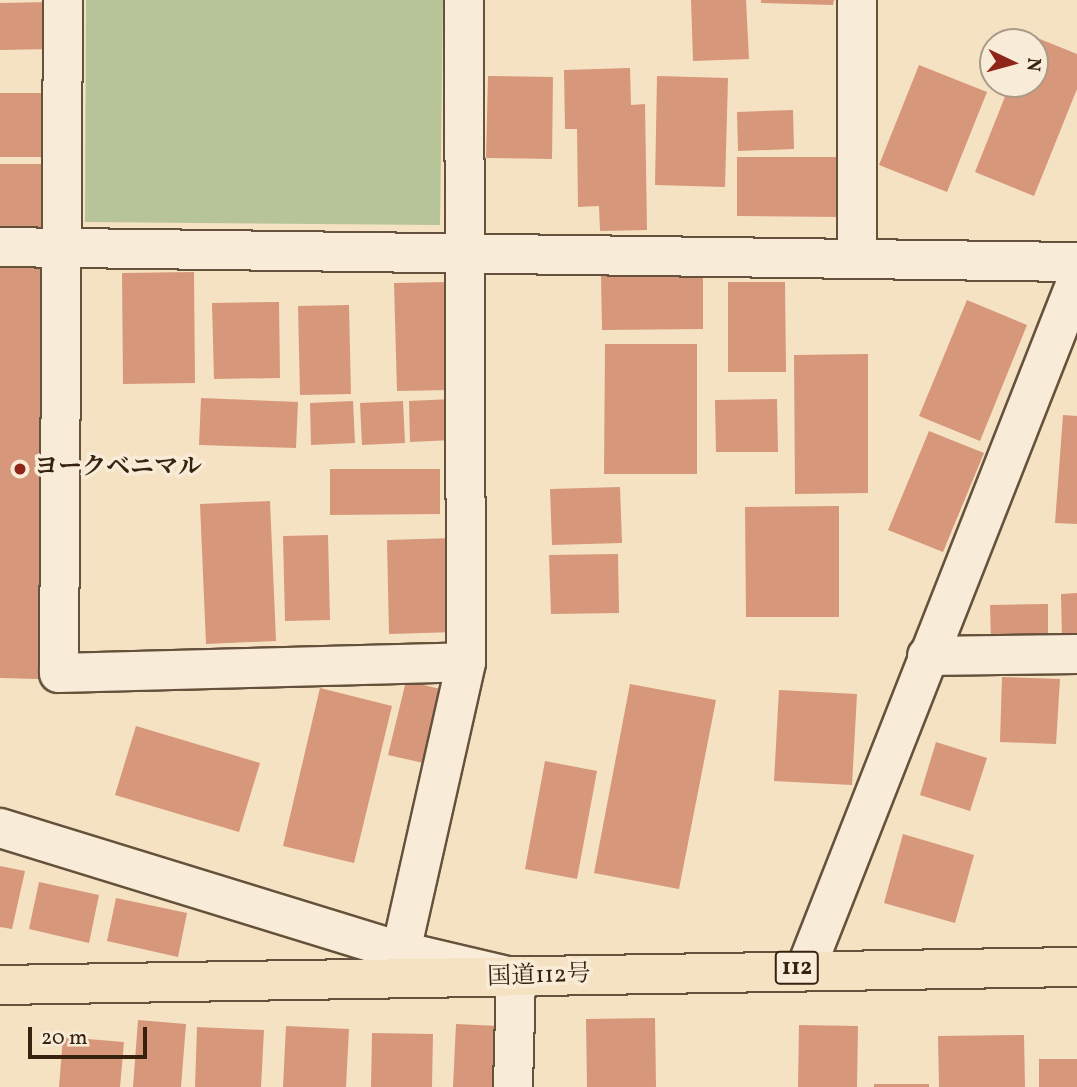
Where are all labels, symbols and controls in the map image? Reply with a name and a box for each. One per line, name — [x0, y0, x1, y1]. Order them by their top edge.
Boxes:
north arrow — [979, 28, 1049, 98]
text: N — [1019, 57, 1046, 73]
place label: ヨークベニマル — [34, 455, 202, 483]
marker: ヨークベニマル — [12, 461, 28, 477]
road number: 112 — [774, 948, 820, 987]
street label: 国道112号 — [487, 961, 591, 993]
scale bar — [32, 1014, 150, 1058]
text: 20 m — [41, 1024, 87, 1053]

